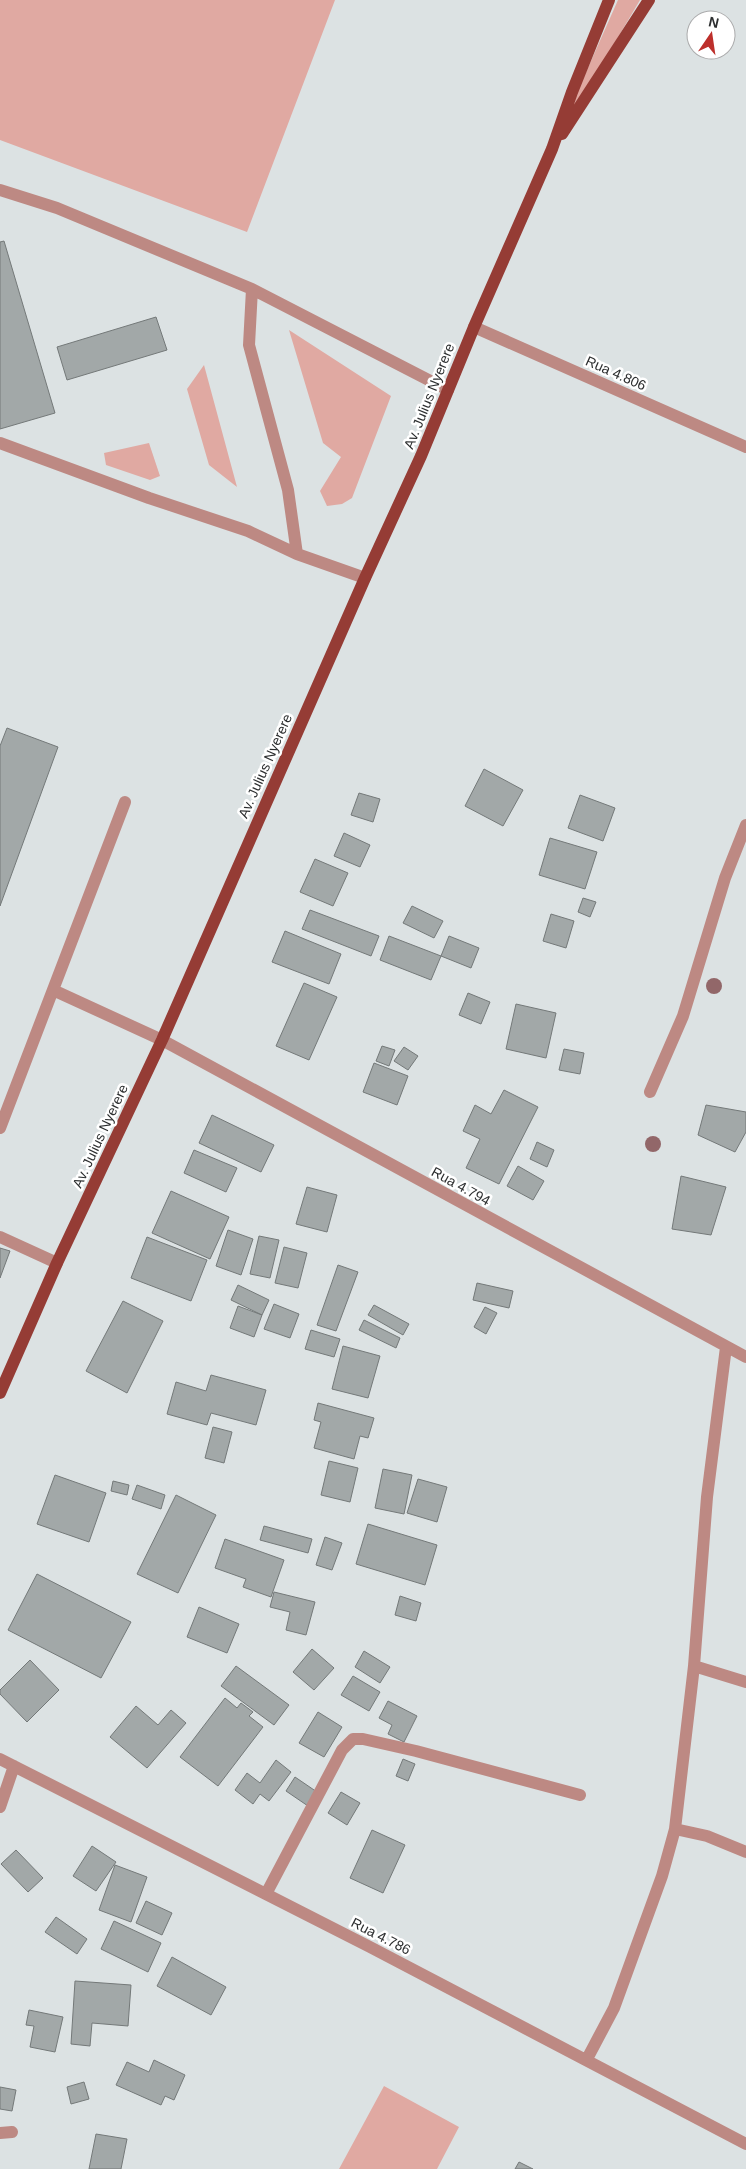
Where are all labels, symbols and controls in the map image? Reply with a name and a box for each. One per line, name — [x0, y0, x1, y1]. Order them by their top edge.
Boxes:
north arrow — [686, 10, 736, 60]
text: N — [707, 13, 721, 31]
street label: Av. Julius Nyerere — [401, 341, 458, 451]
street label: Rua 4.806 — [583, 353, 649, 394]
street label: Av. Julius Nyerere — [235, 711, 295, 821]
street label: Av. Julius Nyerere — [69, 1082, 131, 1190]
street label: Rua 4.794 — [429, 1163, 493, 1209]
street label: Rua 4.786 — [349, 1914, 414, 1958]

